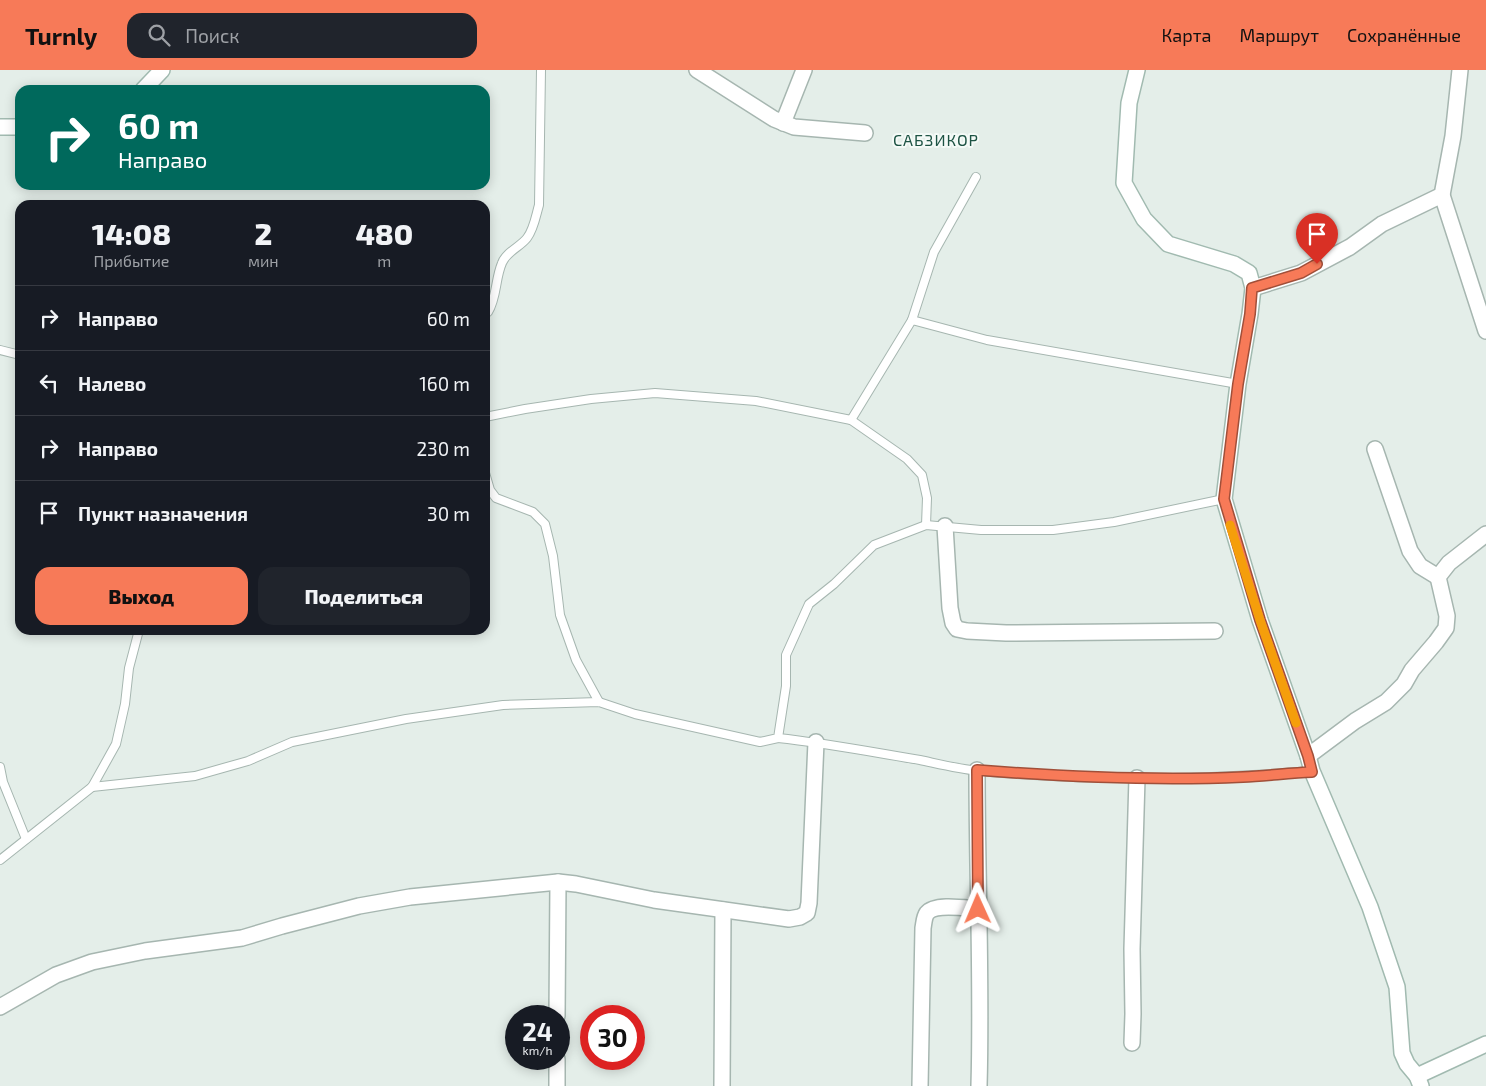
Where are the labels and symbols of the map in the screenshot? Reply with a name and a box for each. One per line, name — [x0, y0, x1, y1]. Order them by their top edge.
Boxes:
district label: САБЗИКОР — [893, 130, 979, 149]
pin — [1296, 213, 1338, 264]
position arrow — [951, 882, 1003, 934]
speed limit sign: 30 — [580, 1005, 645, 1070]

